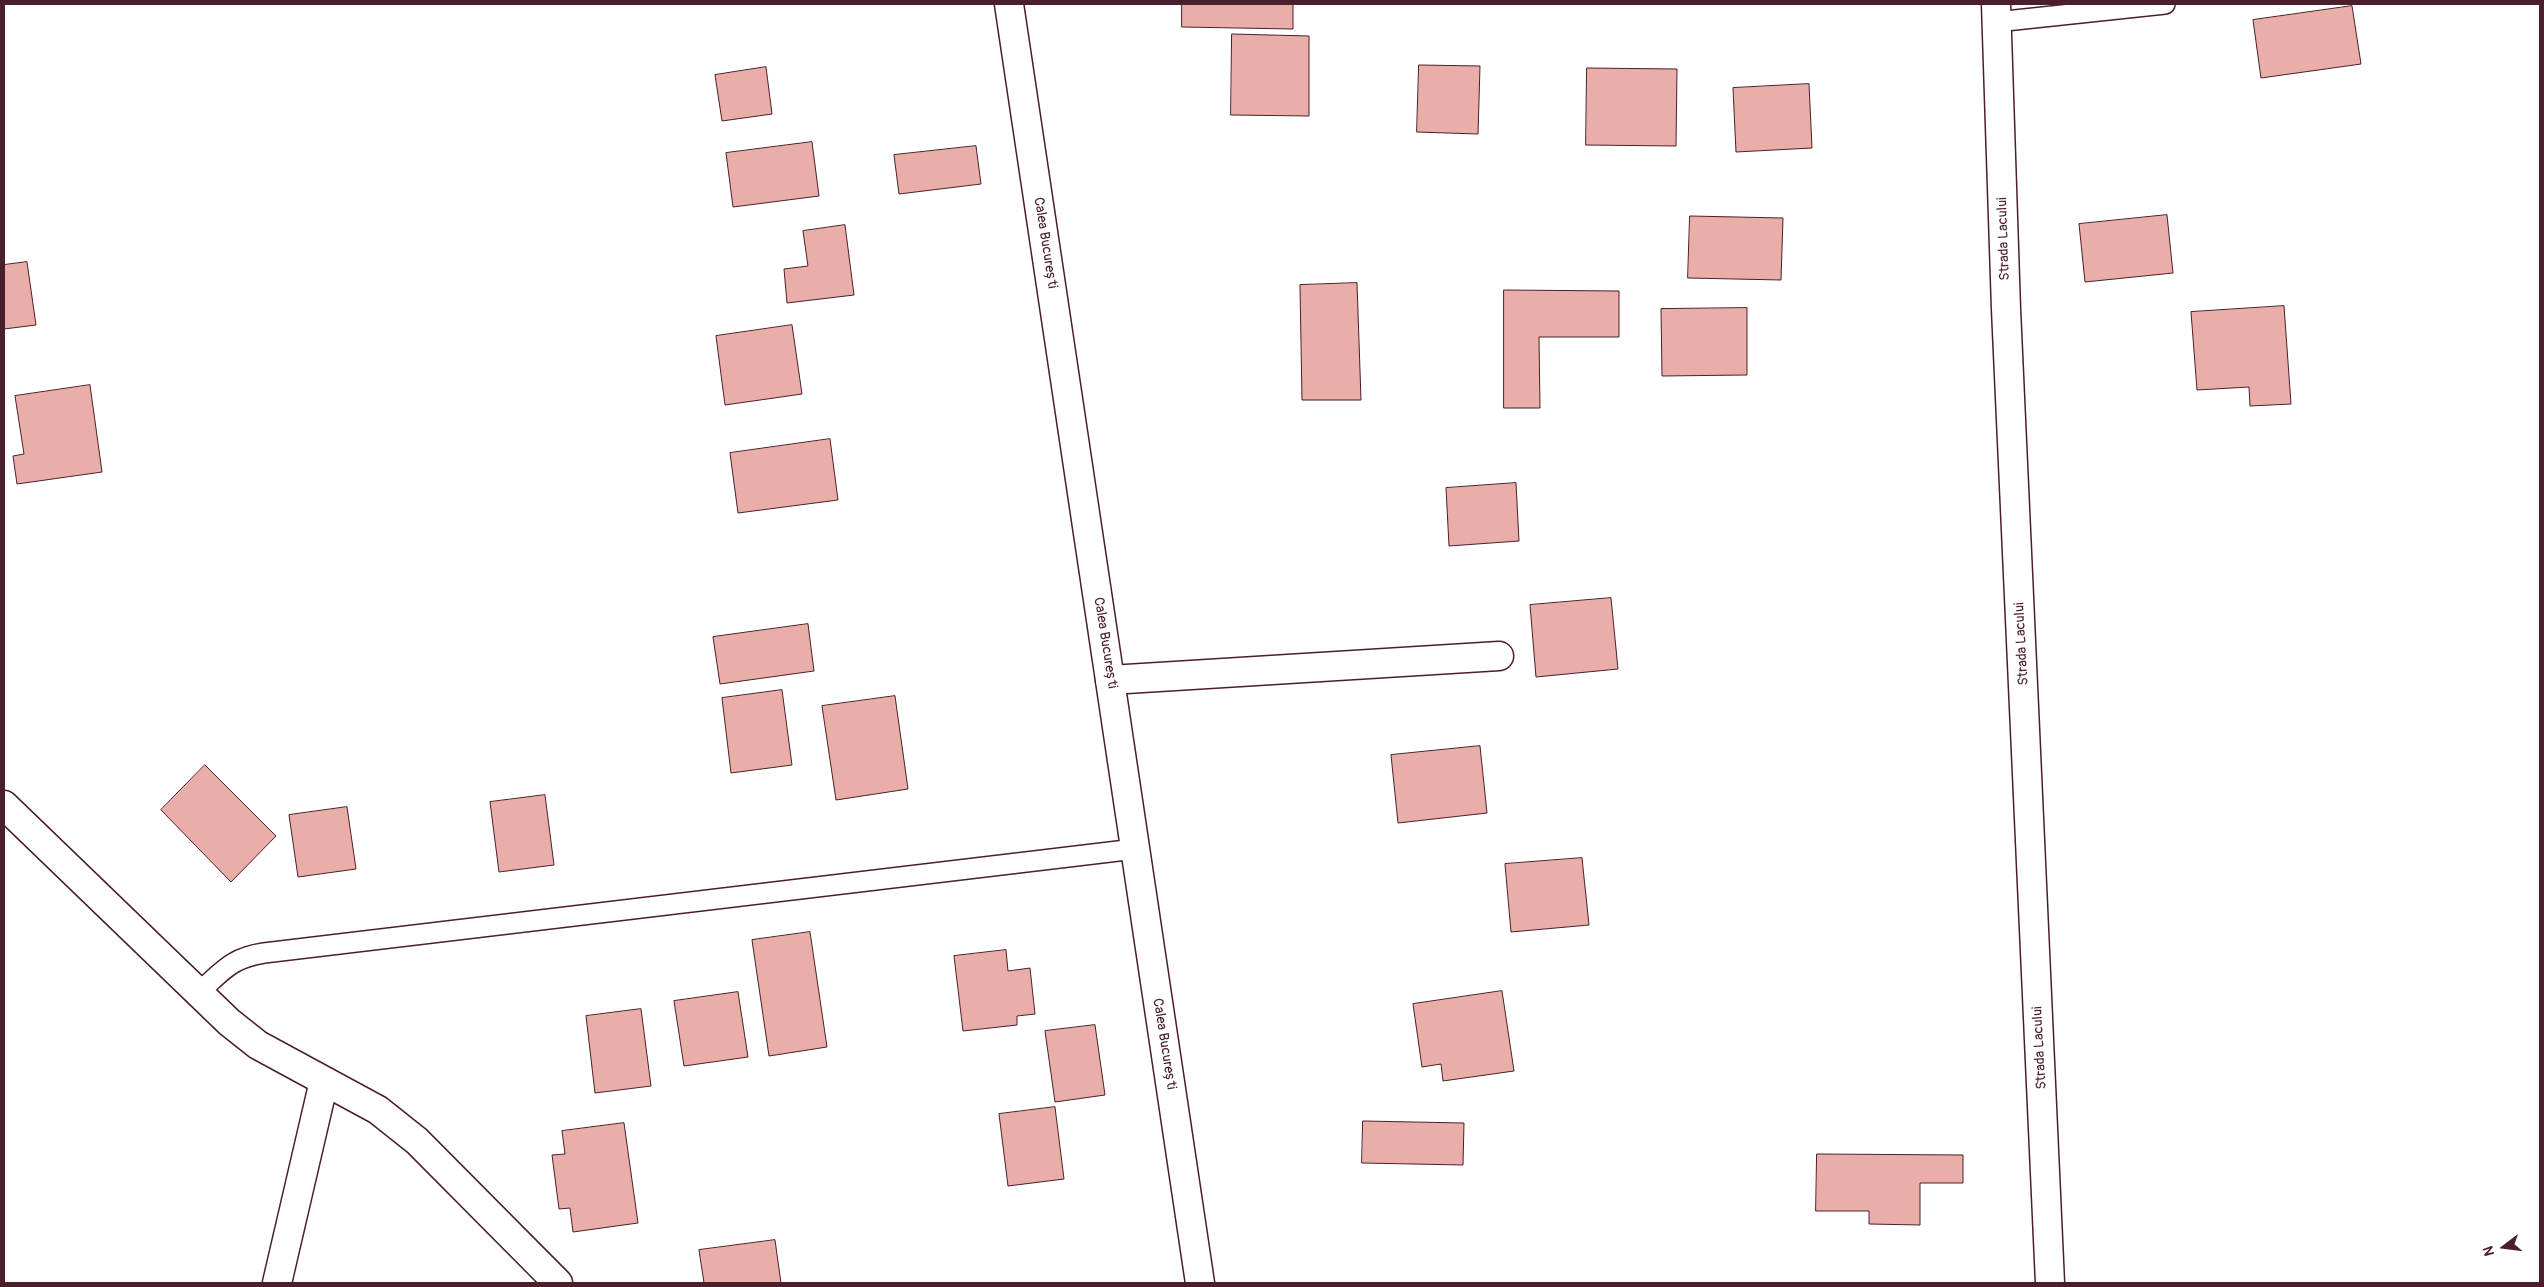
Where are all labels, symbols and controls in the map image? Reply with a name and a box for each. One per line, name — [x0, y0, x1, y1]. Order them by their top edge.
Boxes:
street label: Calea București — [1029, 196, 1061, 290]
street label: Strada Lacului — [1994, 197, 2014, 281]
street label: Calea București — [1089, 596, 1121, 690]
street label: Strada Lacului — [2011, 602, 2033, 686]
street label: Calea București — [1148, 997, 1180, 1091]
street label: Strada Lacului — [2029, 1006, 2051, 1090]
north arrow — [2479, 1222, 2529, 1272]
text: N — [2480, 1244, 2498, 1258]

